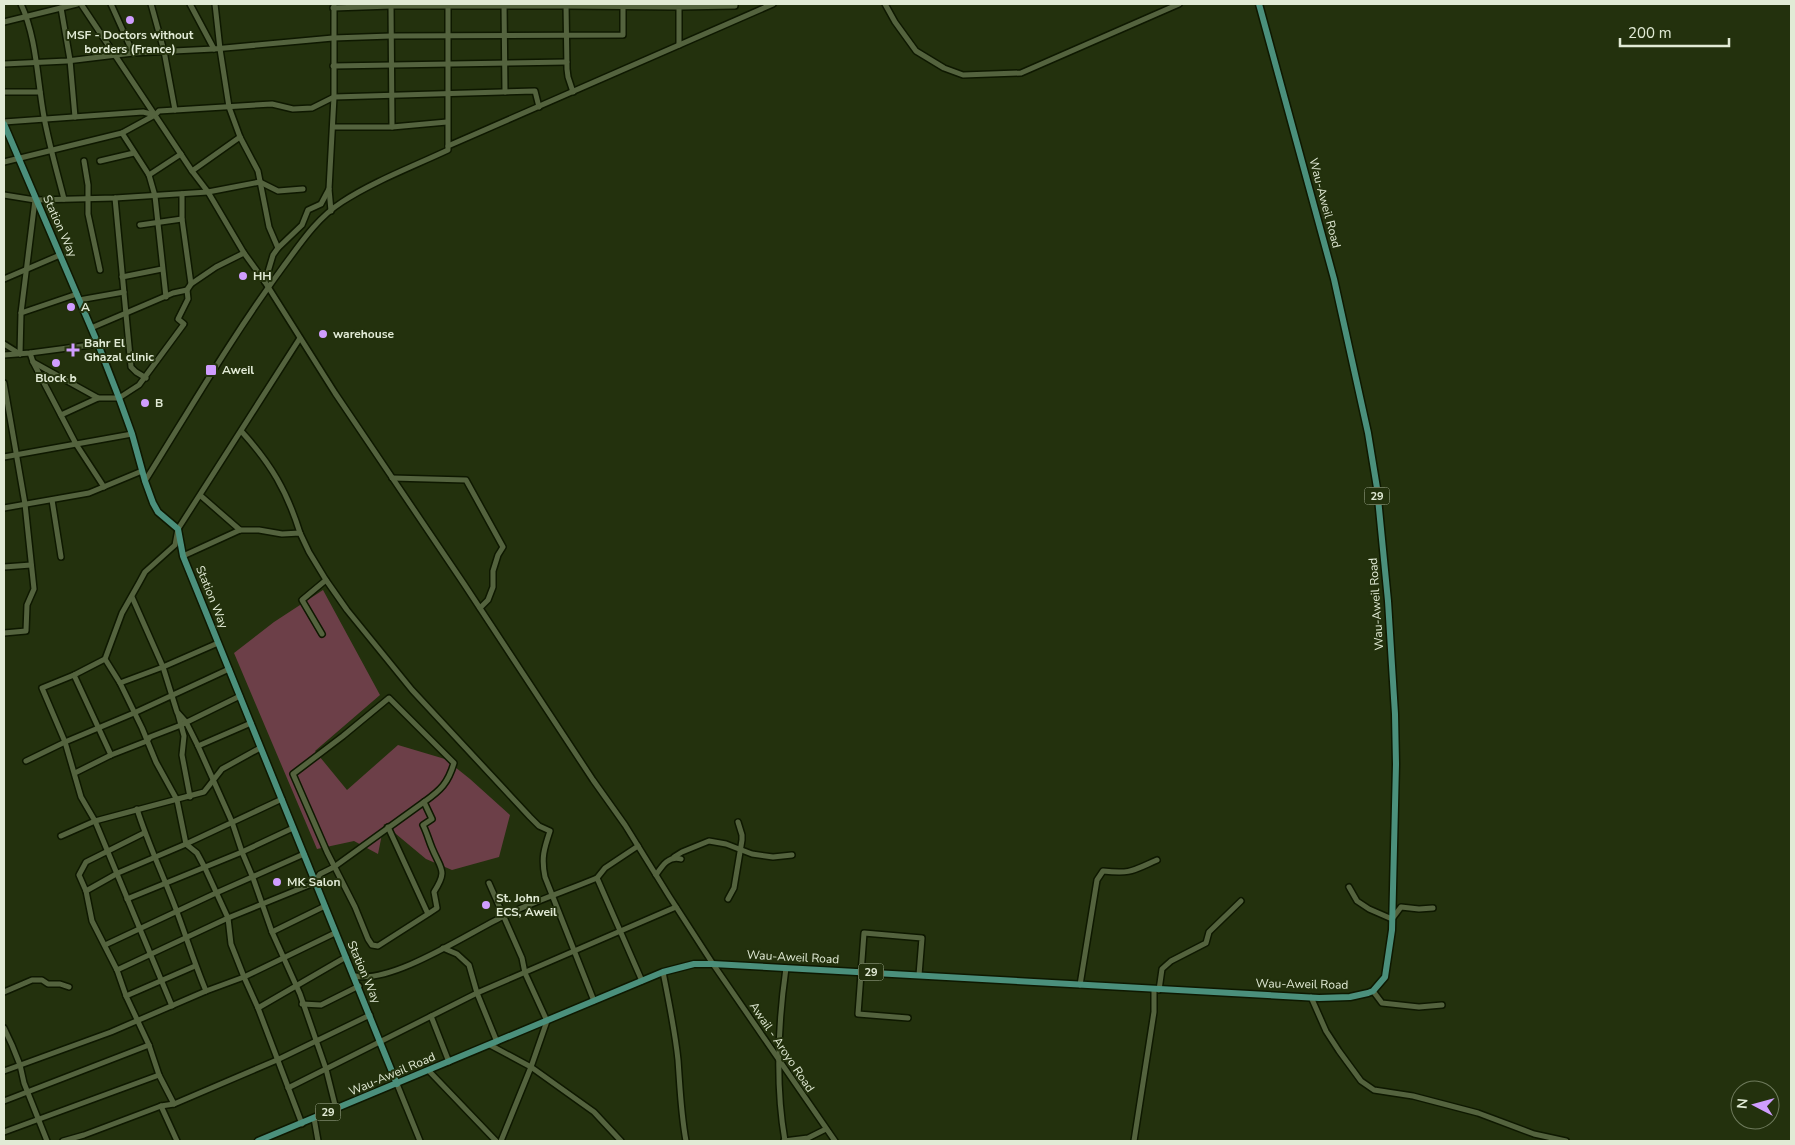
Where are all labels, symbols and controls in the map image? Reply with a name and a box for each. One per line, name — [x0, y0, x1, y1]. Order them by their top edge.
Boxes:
marker: MSF - Doctors without borders (France) — [124, 14, 136, 26]
scale bar — [1620, 15, 1729, 47]
text: 200 m — [1628, 23, 1672, 43]
place label: MSF - Doctors without borders (France) — [67, 27, 194, 57]
street label: Wau-Aweil Road — [1305, 156, 1345, 250]
street label: Station Way — [39, 192, 81, 260]
place label: HH — [253, 268, 272, 284]
marker: HH — [237, 270, 249, 282]
place label: A — [81, 299, 90, 315]
marker: A — [65, 301, 77, 313]
place label: warehouse — [333, 326, 395, 342]
marker: warehouse — [317, 328, 329, 340]
place label: Bahr El Ghazal clinic — [84, 335, 154, 365]
marker: Bahr El Ghazal clinic — [66, 343, 80, 357]
marker: Block b — [50, 357, 62, 369]
place label: Aweil — [222, 362, 254, 378]
marker: Aweil — [204, 363, 218, 377]
place label: Block b — [35, 370, 77, 386]
place label: B — [155, 395, 163, 411]
marker: B — [139, 397, 151, 409]
road number: 29 — [1364, 488, 1390, 504]
street label: Wau-Aweil Road — [1365, 557, 1387, 651]
street label: Station Way — [192, 563, 232, 632]
place label: MK Salon — [287, 874, 340, 890]
marker: MK Salon — [271, 876, 283, 888]
place label: St. John ECS, Aweil — [496, 890, 557, 920]
marker: St. John ECS, Aweil — [480, 899, 492, 911]
street label: Station Way — [344, 938, 385, 1006]
street label: Wau-Aweil Road — [746, 947, 840, 967]
road number: 29 — [858, 964, 884, 980]
street label: Wau-Aweil Road — [1256, 975, 1348, 993]
street label: Awail - Aroyo Road — [746, 999, 818, 1095]
street label: Wau-Aweil Road — [346, 1049, 438, 1099]
north arrow — [1730, 1080, 1780, 1130]
text: N — [1733, 1097, 1753, 1110]
road number: 29 — [316, 1104, 340, 1120]

